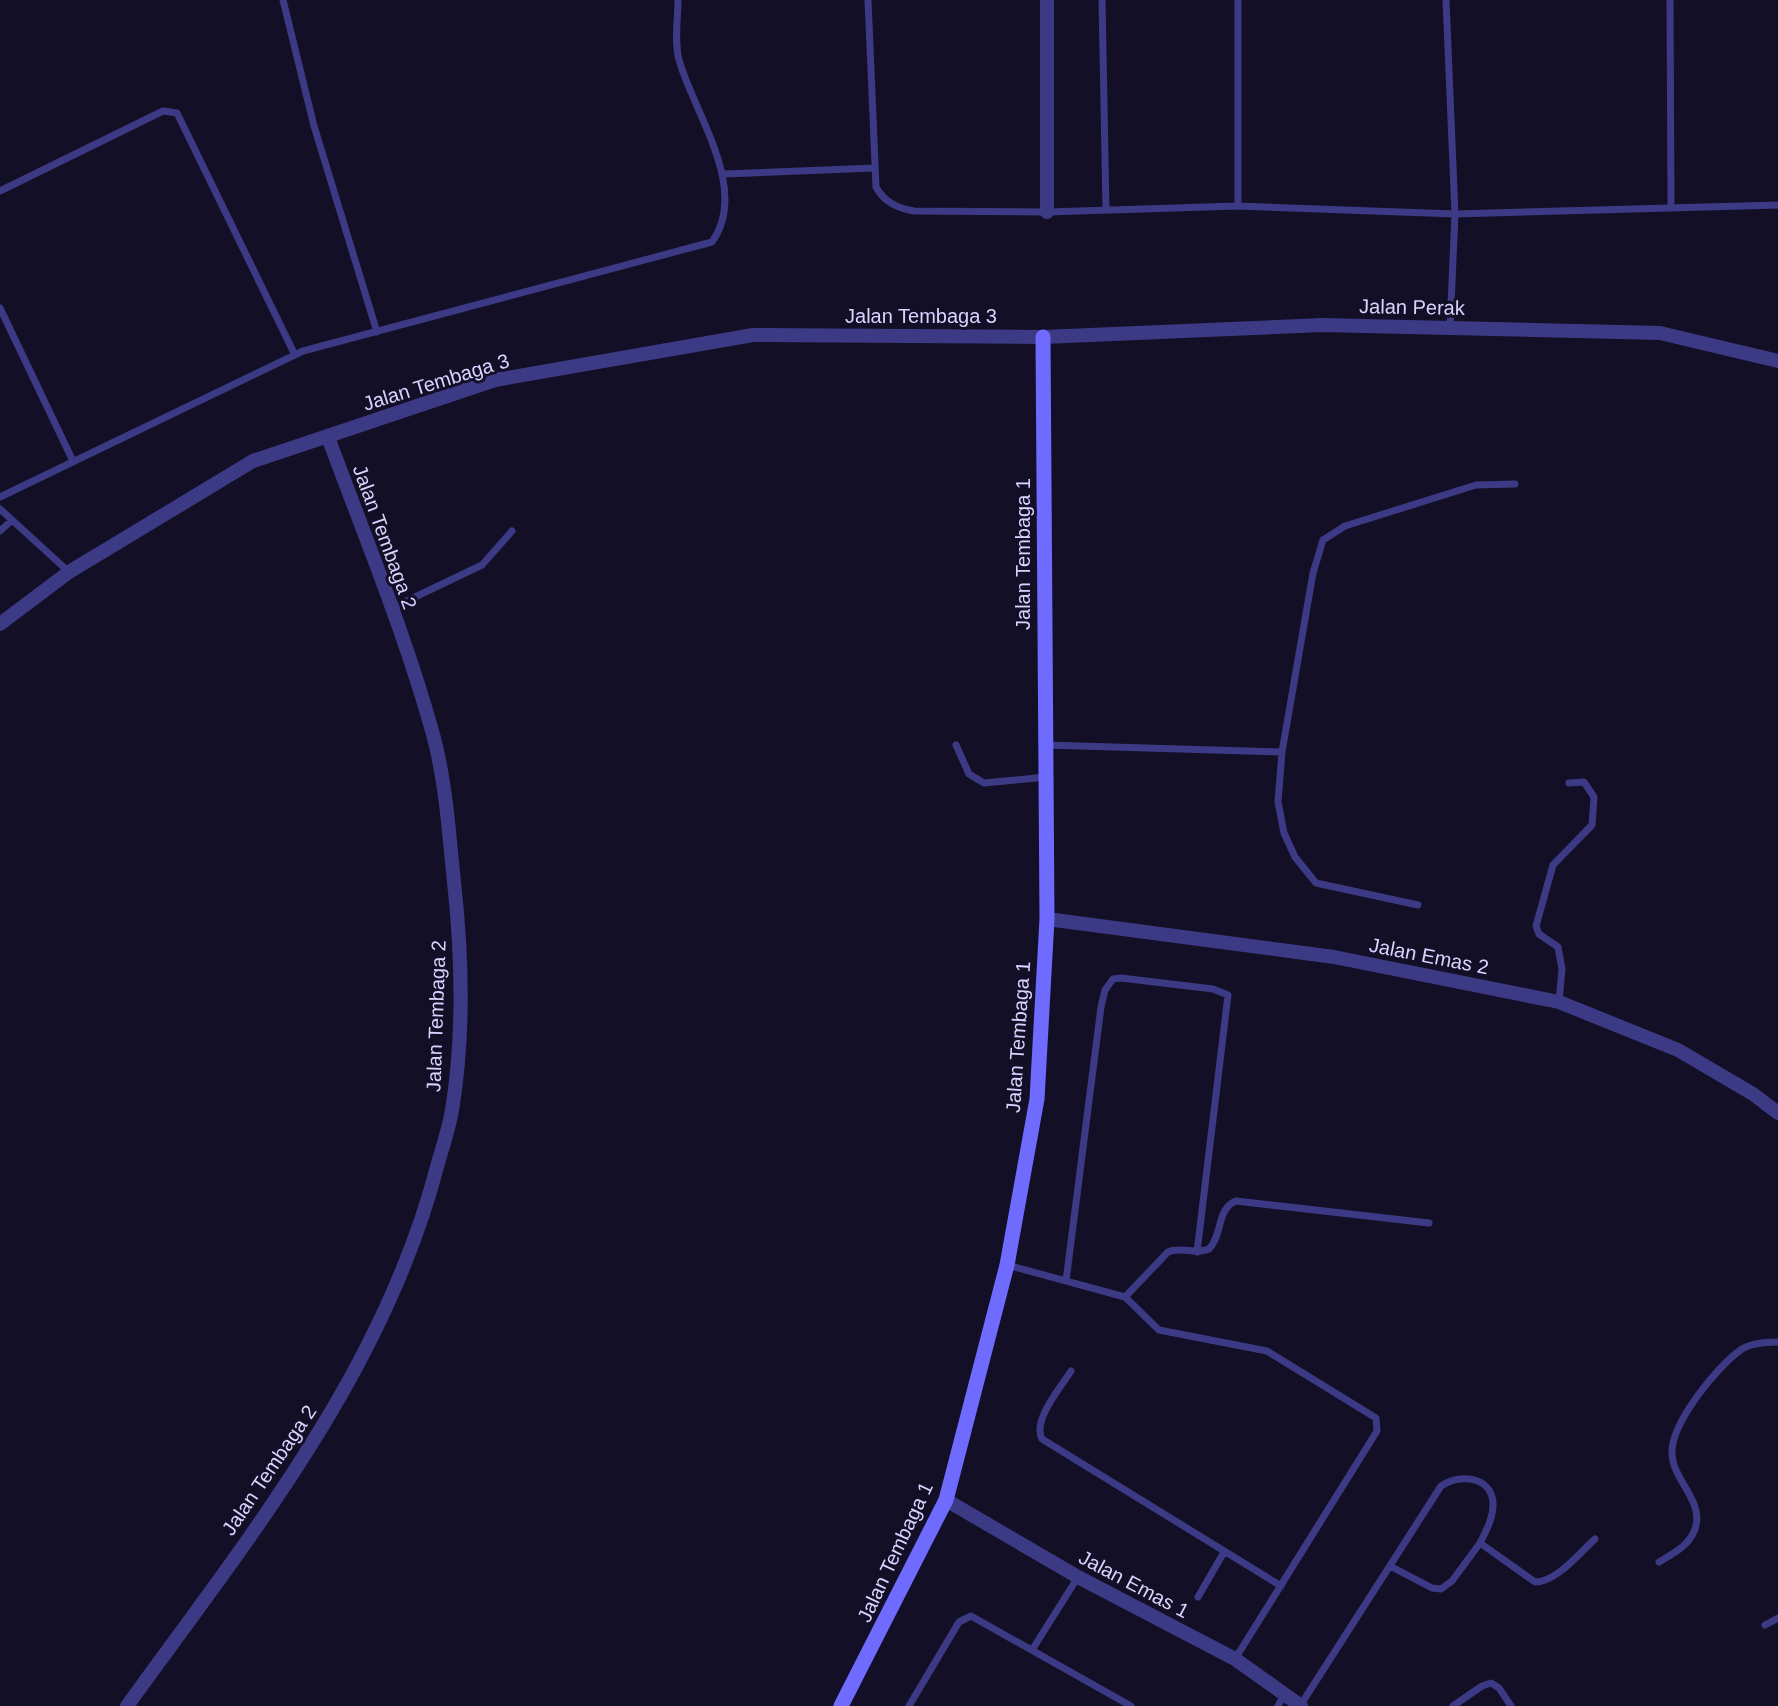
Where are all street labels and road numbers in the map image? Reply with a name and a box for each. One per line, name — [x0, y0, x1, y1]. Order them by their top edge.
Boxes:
street label: Jalan Perak — [1359, 295, 1466, 319]
street label: Jalan Tembaga 3 — [845, 305, 997, 327]
street label: Jalan Tembaga 3 — [360, 349, 512, 415]
street label: Jalan Tembaga 2 — [349, 462, 421, 612]
street label: Jalan Tembaga 1 — [1012, 478, 1034, 630]
street label: Jalan Emas 2 — [1367, 934, 1491, 978]
street label: Jalan Tembaga 2 — [422, 940, 450, 1092]
street label: Jalan Tembaga 1 — [1002, 960, 1034, 1114]
street label: Jalan Tembaga 2 — [217, 1401, 321, 1539]
street label: Jalan Tembaga 1 — [853, 1478, 937, 1626]
street label: Jalan Emas 1 — [1075, 1546, 1193, 1622]

